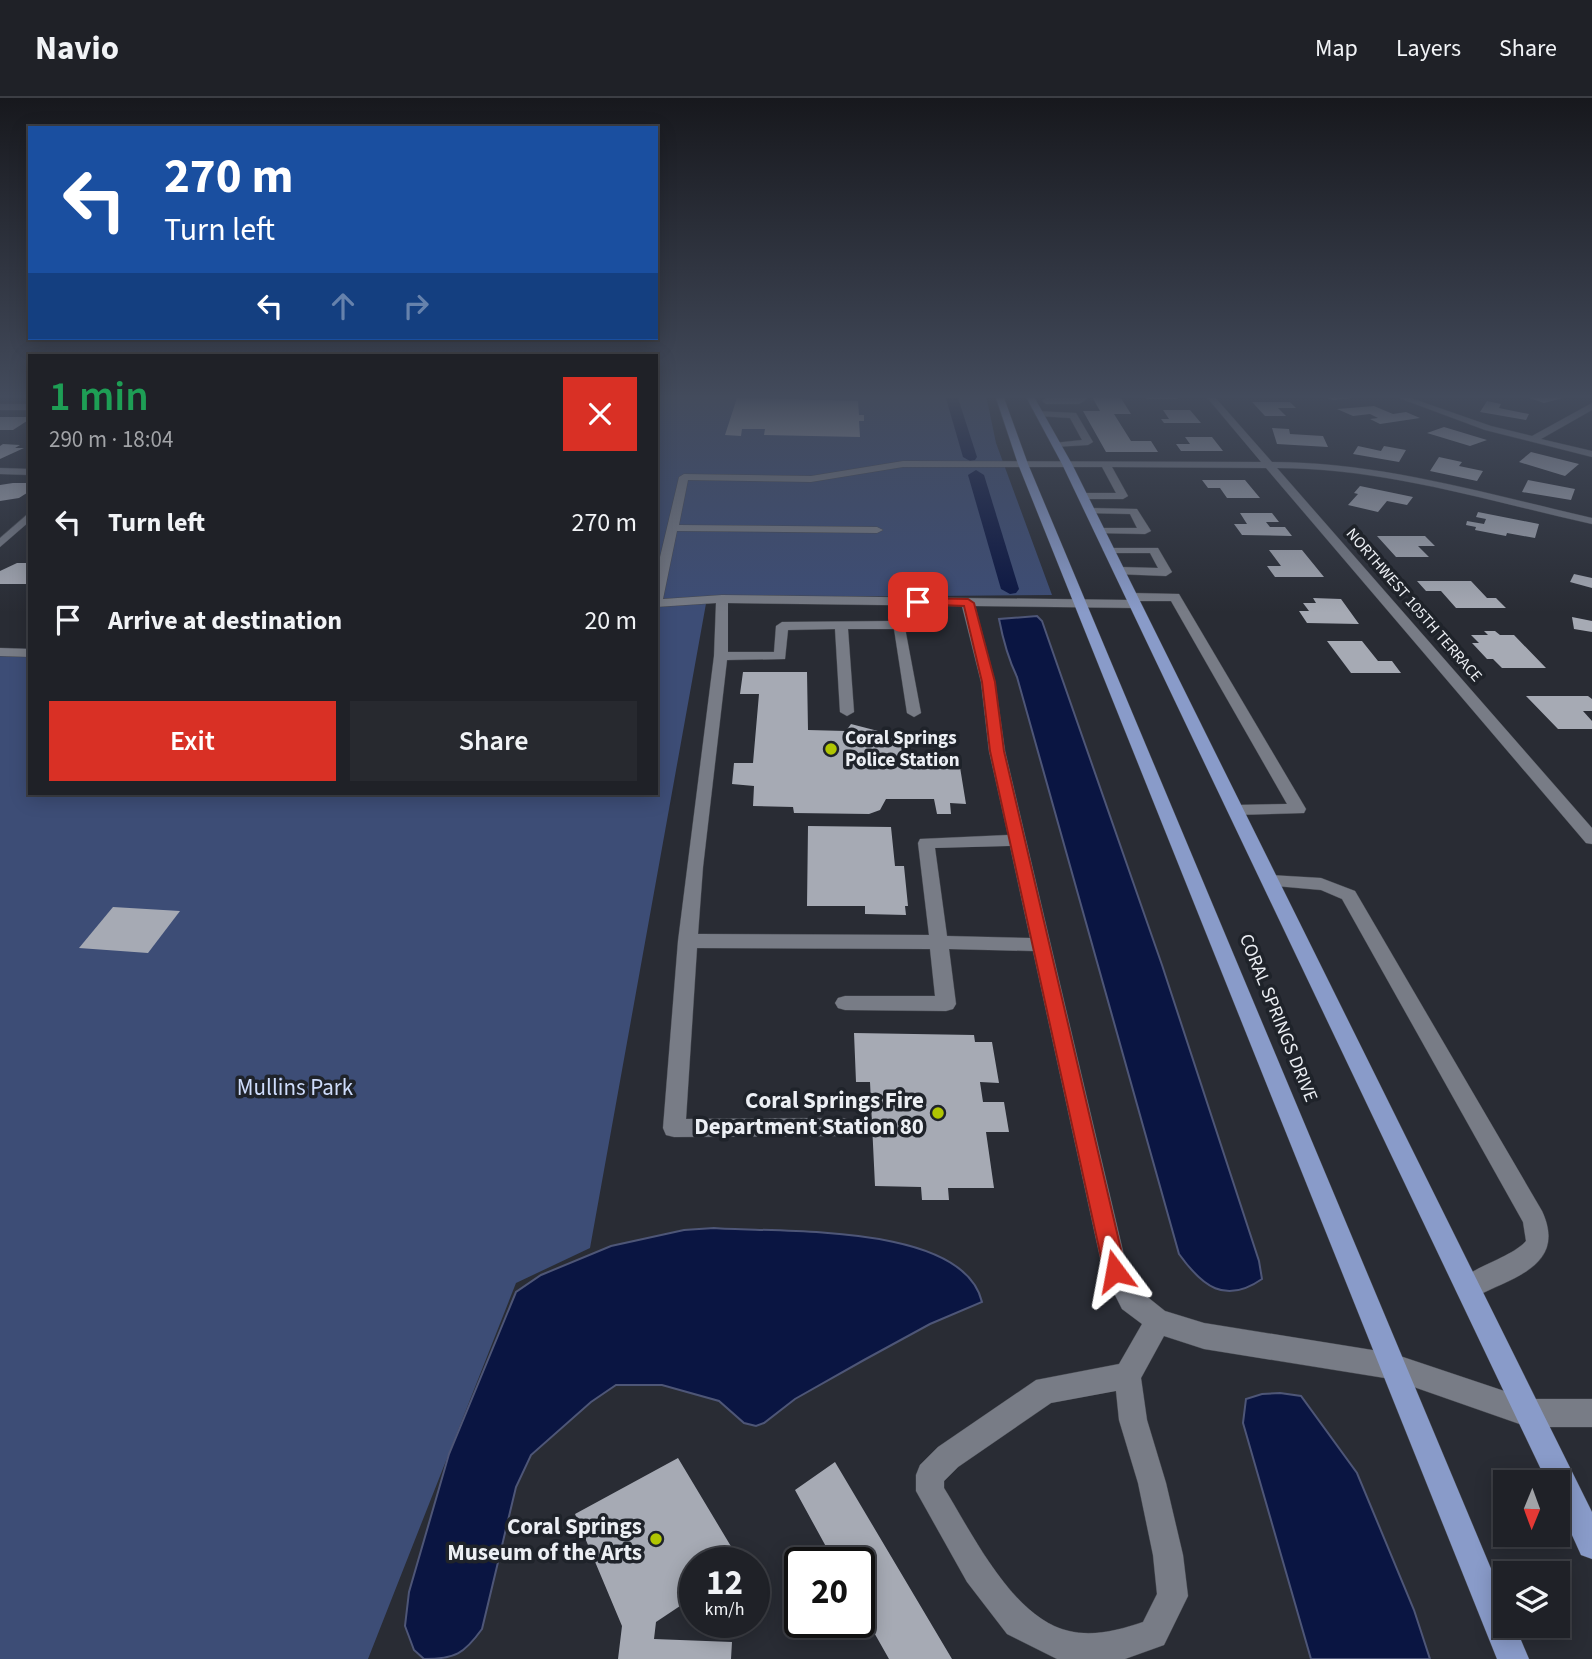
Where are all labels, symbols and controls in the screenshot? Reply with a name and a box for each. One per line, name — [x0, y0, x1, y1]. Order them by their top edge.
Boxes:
text: Navio — [35, 25, 119, 72]
text: Map — [1315, 31, 1358, 66]
text: Layers — [1396, 31, 1461, 66]
text: Share — [1499, 31, 1557, 66]
text: 270 m — [164, 142, 293, 212]
icon: left — [49, 154, 140, 245]
text: Turn left — [164, 207, 275, 253]
icon: left — [251, 287, 289, 325]
icon: ahead — [324, 287, 362, 325]
icon: right — [397, 287, 435, 325]
text: 1 min — [49, 367, 149, 427]
button: close — [563, 377, 637, 451]
text: 290 m · 18:04 — [49, 423, 173, 456]
icon: left — [49, 503, 87, 541]
text: Turn left — [108, 504, 205, 541]
text: 270 m — [571, 504, 637, 541]
street label: NORTHWEST 105TH TERRACE — [1341, 523, 1487, 687]
pin — [888, 572, 948, 632]
icon: arrive — [899, 583, 937, 621]
icon: arrive — [49, 601, 87, 639]
text: Arrive at destination — [108, 602, 342, 639]
text: 20 m — [584, 602, 637, 639]
button: Exit — [49, 701, 336, 781]
button: Share — [350, 701, 637, 781]
place label: Coral Springs Police Station — [845, 725, 960, 774]
marker: Coral Springs Police Station — [823, 741, 839, 757]
street label: CORAL SPRINGS DRIVE — [1232, 930, 1324, 1106]
park label: Mullins Park — [237, 1071, 354, 1104]
place label: Coral Springs Fire Department Station 80 — [694, 1084, 924, 1143]
marker: Coral Springs Fire Department Station 80 — [930, 1105, 946, 1121]
position arrow — [1078, 1234, 1152, 1308]
north arrow — [1493, 1470, 1570, 1547]
map controls — [1493, 1470, 1570, 1638]
place label: Coral Springs Museum of the Arts — [447, 1510, 642, 1569]
marker: Coral Springs Museum of the Arts — [648, 1531, 664, 1547]
speed limit sign: 20 — [784, 1547, 875, 1638]
text: 12 — [706, 1558, 743, 1608]
button: layers — [1493, 1561, 1570, 1638]
text: km/h — [705, 1597, 744, 1622]

